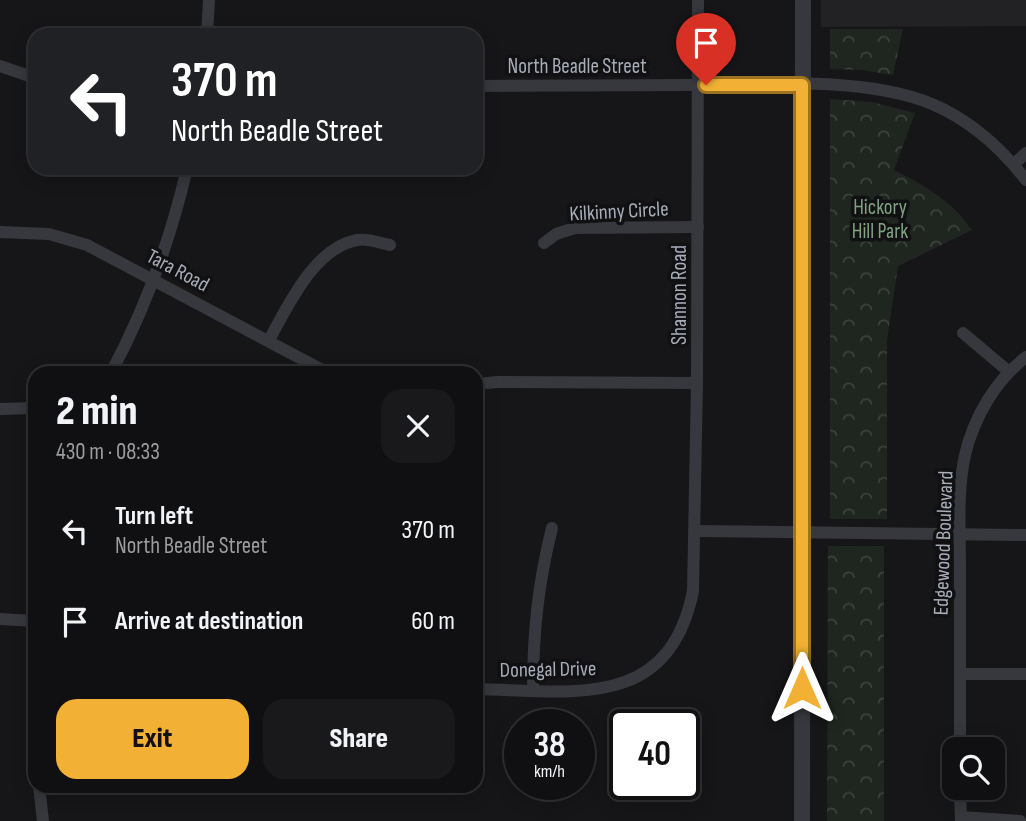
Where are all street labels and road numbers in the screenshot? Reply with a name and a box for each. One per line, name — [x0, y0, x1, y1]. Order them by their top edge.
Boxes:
street label: North Beadle Street — [507, 54, 647, 79]
street label: Kilkinny Circle — [569, 196, 669, 227]
street label: Tara Road — [142, 244, 213, 297]
street label: Shannon Road — [667, 245, 692, 345]
street label: Edgewood Boulevard — [928, 470, 959, 616]
street label: Donegal Drive — [500, 656, 597, 683]

